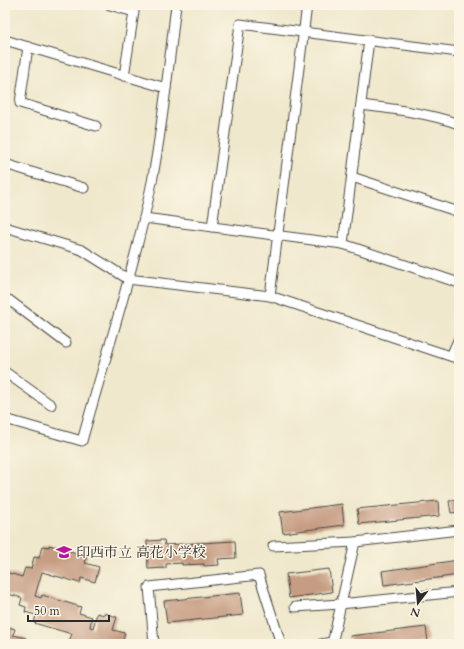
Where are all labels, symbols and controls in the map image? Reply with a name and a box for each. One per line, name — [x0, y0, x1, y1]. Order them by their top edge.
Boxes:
school or university icon: 印西市立 高花小学校 — [55, 543, 73, 561]
place label: 印西市立 高花小学校 — [76, 543, 206, 562]
north arrow — [398, 583, 438, 623]
scale bar — [28, 597, 109, 623]
text: 50 m — [34, 603, 61, 619]
text: N — [408, 603, 422, 621]

